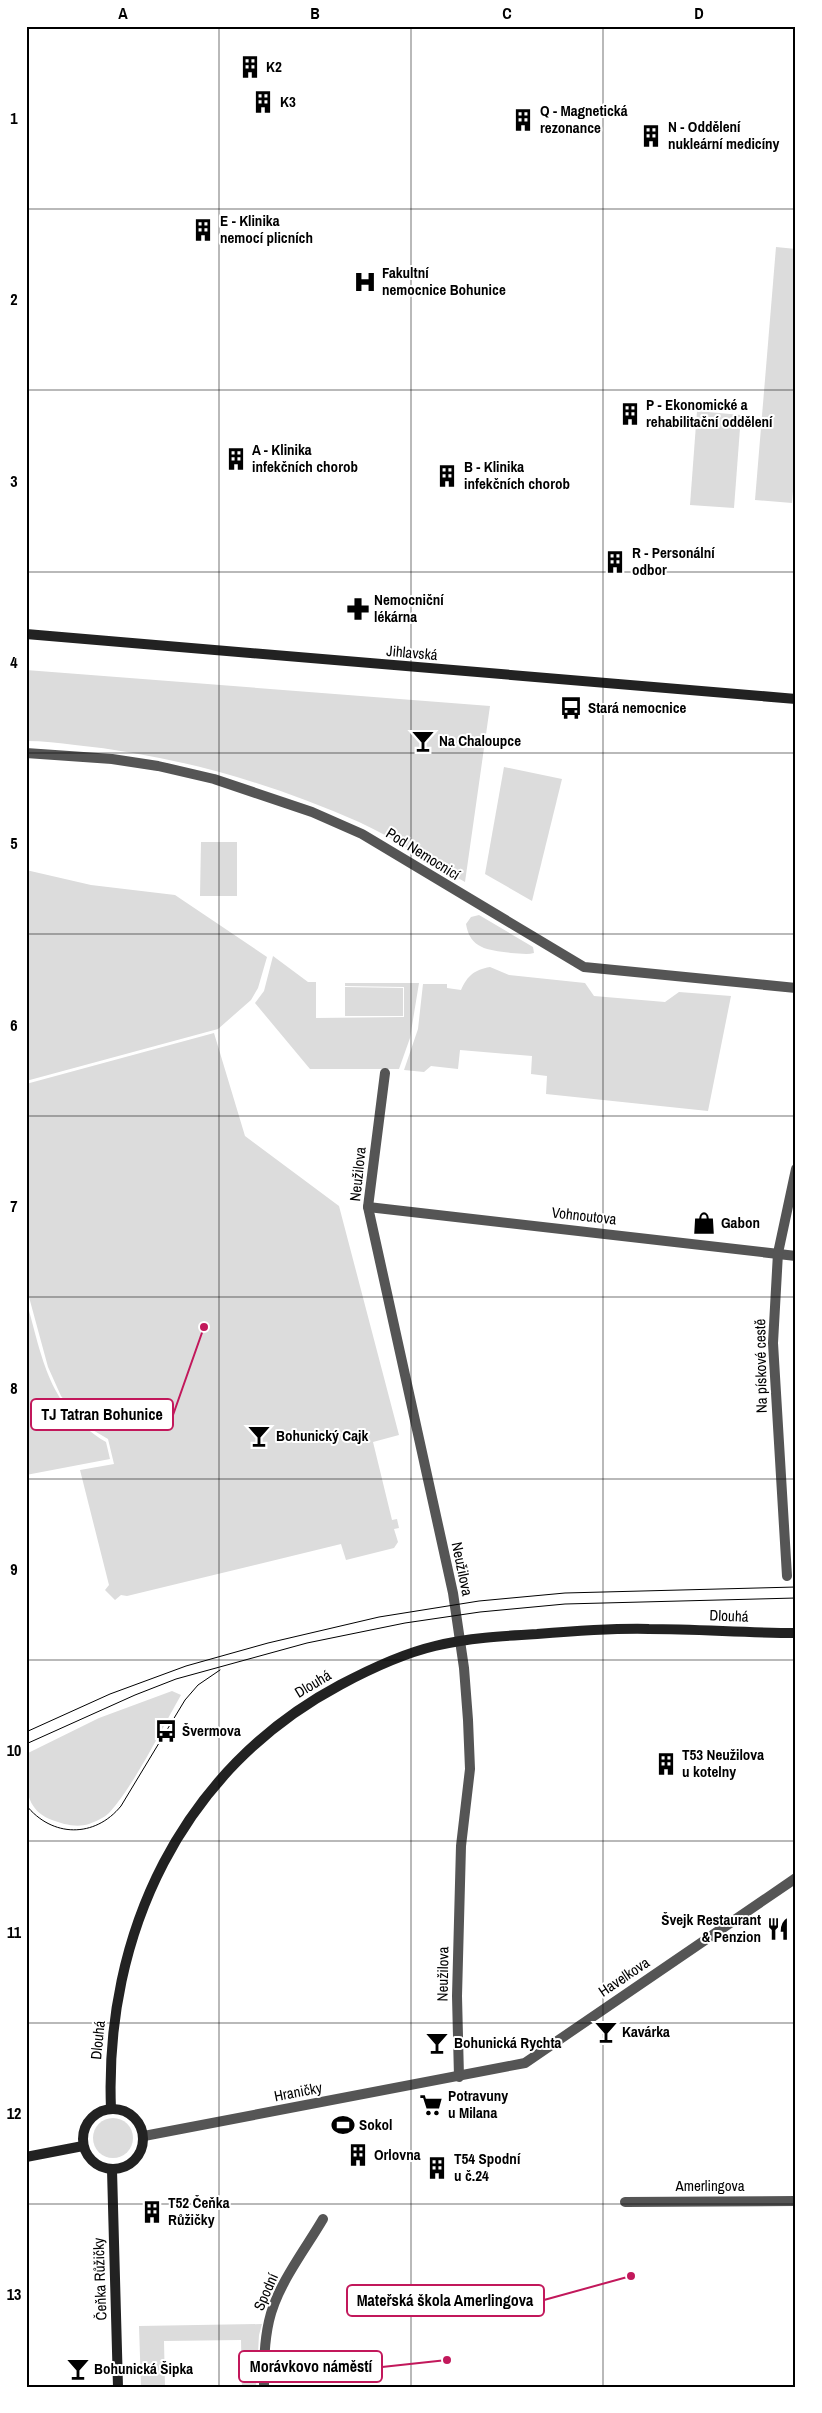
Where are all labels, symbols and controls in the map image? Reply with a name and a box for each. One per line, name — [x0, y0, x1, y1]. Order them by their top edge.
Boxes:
text: A — [118, 2, 128, 24]
text: B — [310, 2, 320, 24]
text: C — [502, 2, 512, 24]
text: D — [694, 2, 704, 24]
building icon: K2 — [237, 54, 263, 80]
place label: K2 — [266, 56, 282, 77]
building icon: K3 — [250, 89, 276, 115]
place label: K3 — [280, 91, 296, 112]
place label: Q - Magnetická rezonance — [540, 100, 628, 138]
text: 1 — [10, 107, 18, 129]
building icon: Q - Magnetická rezonance — [510, 107, 536, 133]
place label: N - Oddělení nukleární medicíny — [668, 116, 780, 154]
building icon: N - Oddělení nukleární medicíny — [638, 123, 664, 149]
place label: E - Klinika nemocí plicních — [220, 210, 313, 248]
building icon: E - Klinika nemocí plicních — [190, 217, 216, 243]
place label: Fakultní nemocnice Bohunice — [382, 262, 506, 300]
hospital icon: Fakultní nemocnice Bohunice — [352, 269, 378, 295]
text: 2 — [10, 288, 18, 310]
place label: P - Ekonomické a rehabilitační oddělení — [646, 394, 773, 432]
building icon: P - Ekonomické a rehabilitační oddělení — [617, 401, 643, 427]
place label: A - Klinika infekčních chorob — [252, 439, 358, 477]
building icon: A - Klinika infekčních chorob — [223, 446, 249, 472]
place label: B - Klinika infekčních chorob — [464, 456, 570, 494]
building icon: B - Klinika infekčních chorob — [434, 463, 460, 489]
text: 3 — [10, 470, 18, 492]
place label: R - Personální odbor — [632, 542, 715, 580]
building icon: R - Personální odbor — [602, 549, 628, 575]
place label: Nemocniční lékárna — [374, 589, 444, 627]
pharmacy icon: Nemocniční lékárna — [345, 596, 371, 622]
street label: Jihlavská — [386, 640, 439, 665]
text: 4 — [10, 651, 18, 673]
bus stop icon: Stará nemocnice — [558, 695, 584, 721]
place label: Stará nemocnice — [588, 697, 687, 718]
bar icon: Na Chaloupce — [410, 728, 436, 754]
place label: Na Chaloupce — [439, 730, 521, 751]
street label: Pod Nemocnicí — [382, 822, 465, 885]
text: 5 — [10, 832, 18, 854]
text: 6 — [10, 1014, 18, 1036]
street label: Neužilova — [344, 1146, 371, 1202]
text: 7 — [10, 1195, 18, 1217]
street label: Vohnoutova — [551, 1202, 618, 1229]
shop icon: Gabon — [691, 1210, 717, 1236]
place label: Gabon — [721, 1212, 760, 1233]
street label: Na pískové cestě — [749, 1319, 772, 1413]
text: 8 — [10, 1377, 18, 1399]
callout: TJ Tatran Bohunice — [31, 1399, 173, 1430]
text: TJ Tatran Bohunice — [41, 1403, 163, 1425]
bar icon: Bohunický Cajk — [246, 1423, 272, 1449]
place label: Bohunický Cajk — [276, 1425, 368, 1446]
street label: Neužilova — [447, 1540, 478, 1598]
text: 9 — [10, 1558, 18, 1580]
street label: Dlouhá — [709, 1604, 749, 1627]
street label: Dlouhá — [291, 1664, 335, 1703]
bus stop icon: Švermova — [153, 1718, 179, 1744]
place label: Švermova — [182, 1720, 241, 1741]
text: 10 — [7, 1739, 21, 1761]
place label: T53 Neužilova u kotelny — [682, 1744, 764, 1782]
building icon: T53 Neužilova u kotelny — [653, 1751, 679, 1777]
place label: Švejk Restaurant & Penzion — [661, 1909, 761, 1947]
restaurant icon: Švejk Restaurant & Penzion — [765, 1916, 791, 1942]
text: 11 — [7, 1921, 22, 1943]
street label: Neužilova — [432, 1946, 453, 2002]
street label: Havelkova — [594, 1952, 654, 2001]
street label: Dlouhá — [85, 2019, 110, 2060]
bar icon: Kavárka — [593, 2019, 619, 2045]
place label: Kavárka — [622, 2021, 670, 2042]
bar icon: Bohunická Rychta — [424, 2030, 450, 2056]
place label: Bohunická Rychta — [454, 2032, 561, 2053]
street label: Hraničky — [272, 2076, 325, 2106]
place label: Potravuny u Milana — [448, 2085, 508, 2123]
supermarket icon: Potravuny u Milana — [418, 2092, 444, 2118]
text: 12 — [7, 2102, 21, 2124]
sports icon: Sokol — [330, 2112, 356, 2138]
place label: Sokol — [359, 2114, 393, 2135]
building icon: Orlovna — [345, 2142, 371, 2168]
place label: Orlovna — [374, 2144, 421, 2165]
place label: T54 Spodní u č.24 — [454, 2148, 521, 2186]
building icon: T54 Spodní u č.24 — [424, 2155, 450, 2181]
street label: Amerlingova — [674, 2175, 745, 2196]
place label: T52 Čeňka Růžičky — [168, 2192, 230, 2230]
building icon: T52 Čeňka Růžičky — [139, 2199, 165, 2225]
street label: Čeňka Růžičky — [88, 2236, 111, 2321]
street label: Spodní — [248, 2269, 283, 2314]
text: 13 — [7, 2283, 21, 2305]
callout: Mateřská škola Amerlingova — [347, 2285, 544, 2316]
text: Mateřská škola Amerlingova — [357, 2289, 534, 2311]
callout: Morávkovo náměstí — [239, 2351, 382, 2382]
text: Morávkovo náměstí — [250, 2355, 374, 2377]
bar icon: Bohunická Šipka — [65, 2356, 91, 2382]
place label: Bohunická Šipka — [94, 2358, 193, 2379]

